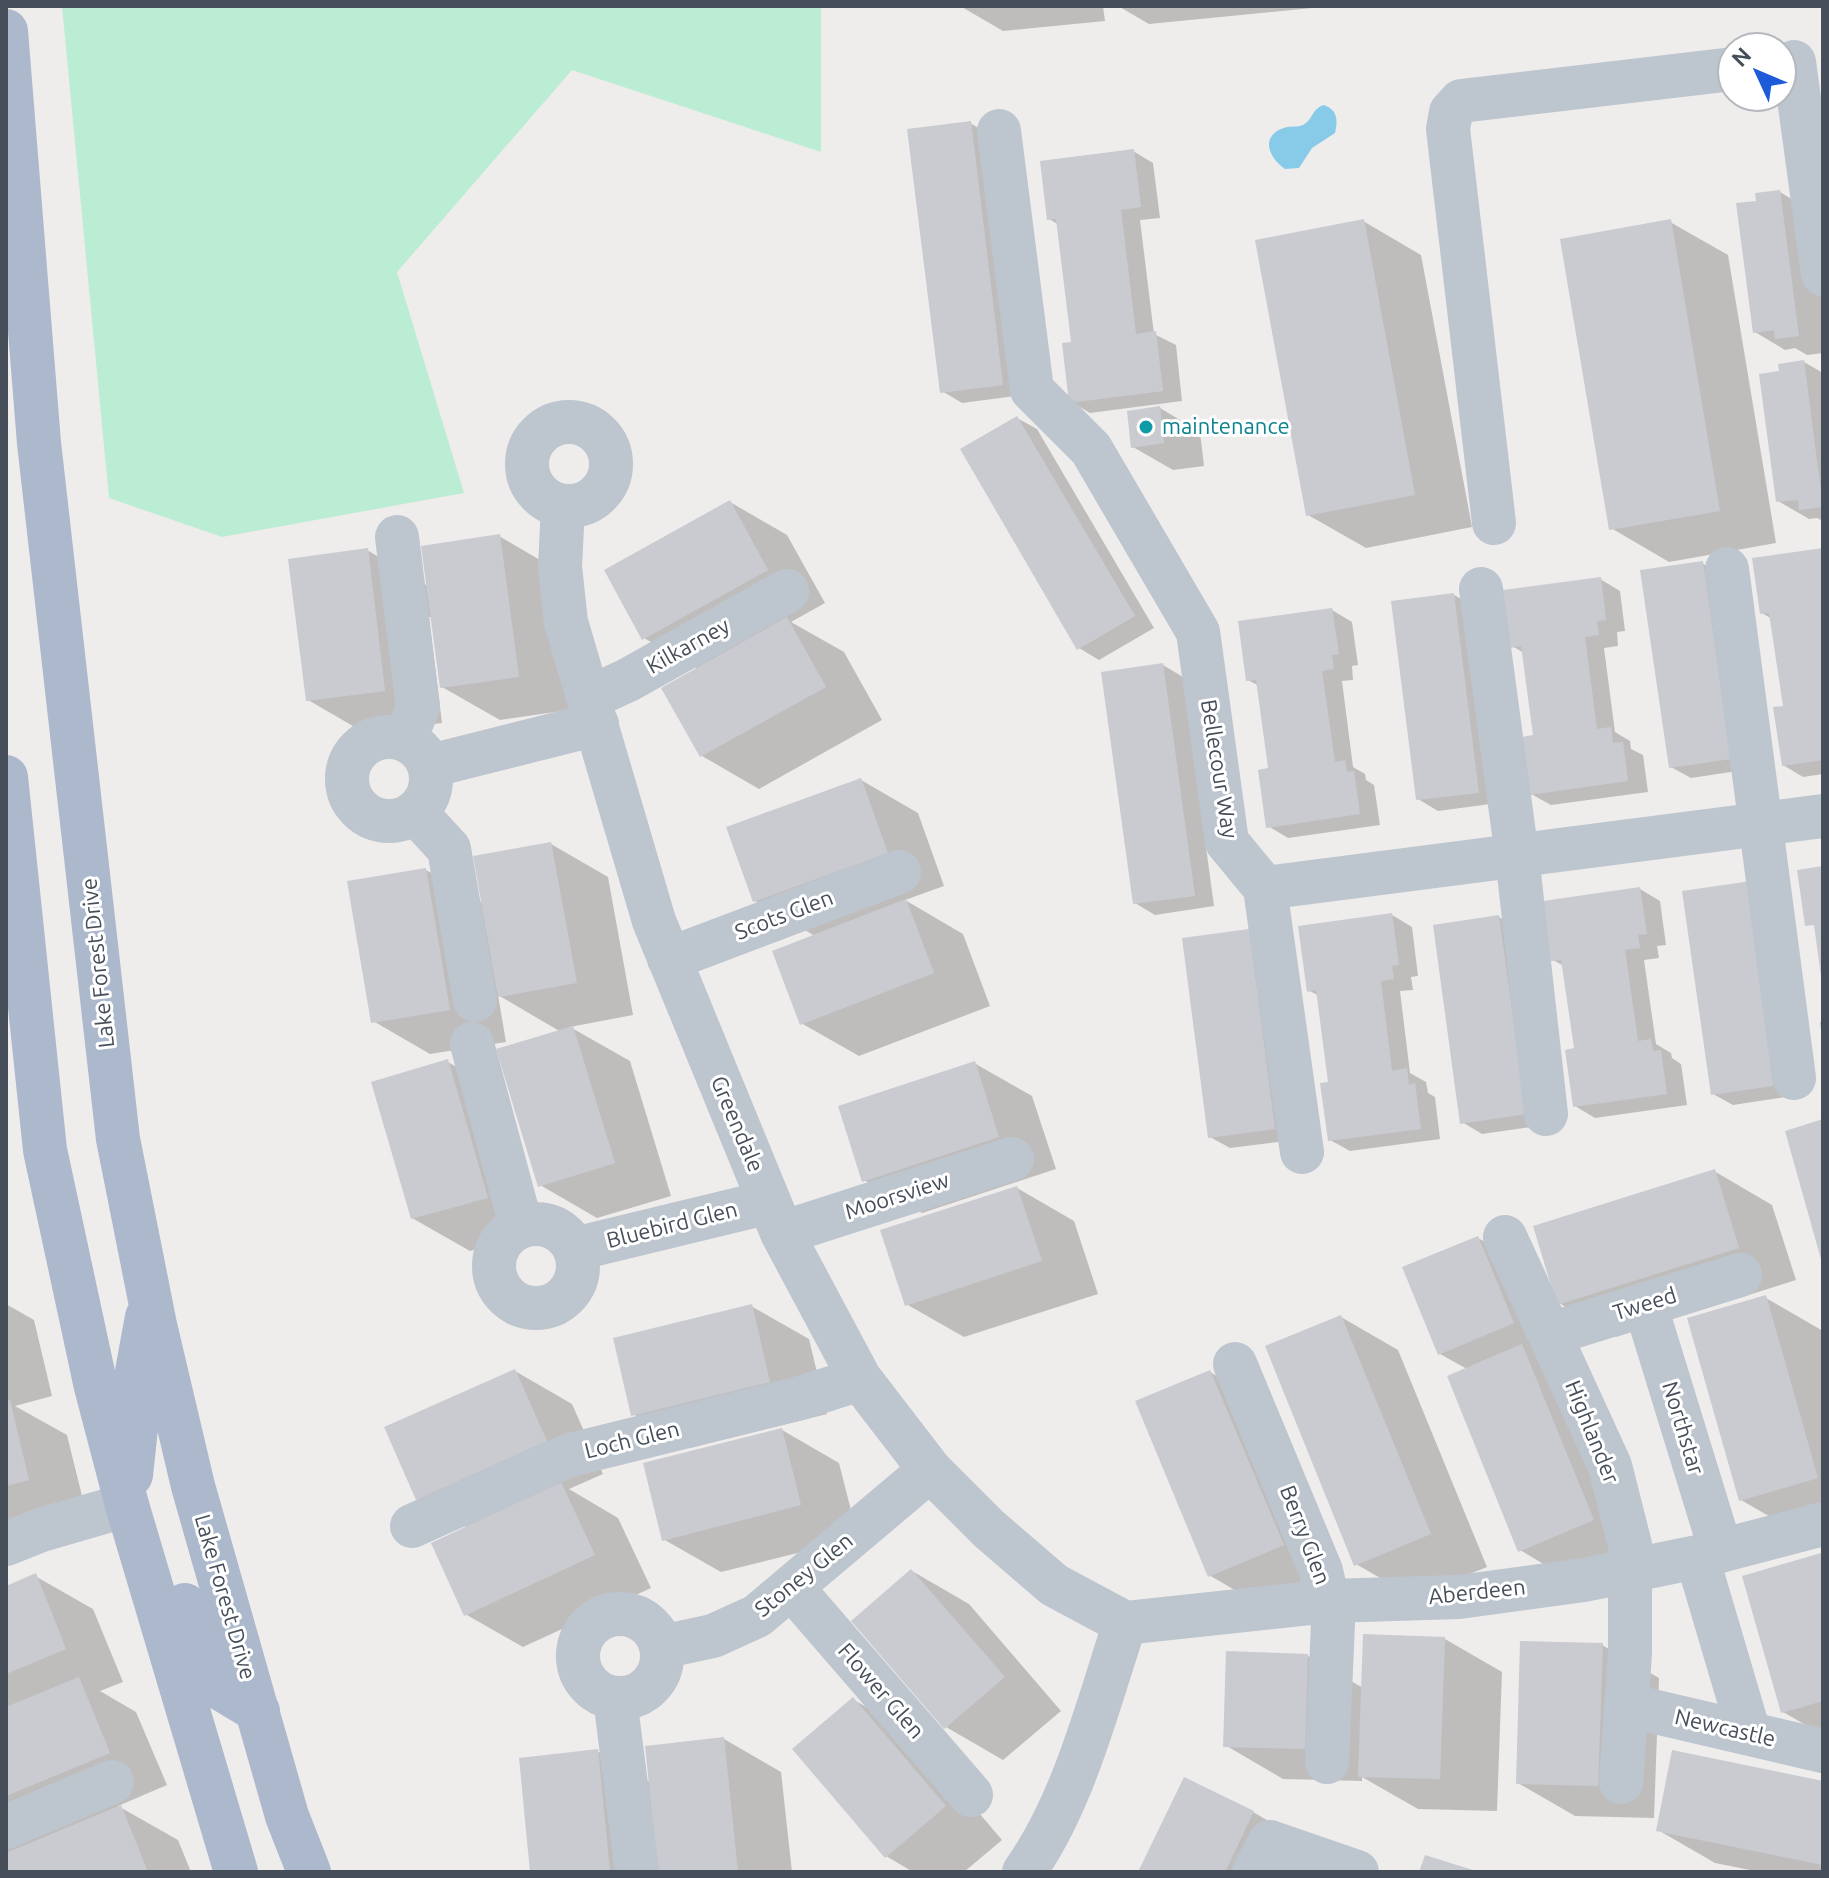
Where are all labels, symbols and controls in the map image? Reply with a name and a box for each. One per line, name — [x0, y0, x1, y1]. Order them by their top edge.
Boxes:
north arrow — [1717, 32, 1797, 112]
text: N — [1726, 42, 1756, 71]
place label: maintenance — [1162, 414, 1290, 440]
marker: maintenance — [1137, 418, 1155, 436]
street label: Kilkarney — [642, 612, 734, 680]
street label: Bellecour Way — [1195, 698, 1243, 840]
street label: Lake Forest Drive — [76, 877, 120, 1049]
street label: Scots Glen — [731, 884, 837, 946]
street label: Greendale — [705, 1072, 769, 1176]
street label: Moorsview — [842, 1167, 952, 1225]
street label: Bluebird Glen — [604, 1196, 740, 1254]
street label: Tweed — [1610, 1282, 1680, 1326]
street label: Highlander — [1559, 1377, 1625, 1487]
street label: Northstar — [1656, 1378, 1710, 1478]
street label: Loch Glen — [582, 1415, 682, 1465]
street label: Berry Glen — [1274, 1482, 1336, 1588]
street label: Lake Forest Drive — [189, 1511, 261, 1683]
street label: Stoney Glen — [750, 1527, 858, 1623]
street label: Aberdeen — [1427, 1574, 1527, 1610]
street label: Flower Glen — [832, 1638, 930, 1744]
street label: Newcastle — [1672, 1704, 1778, 1752]

